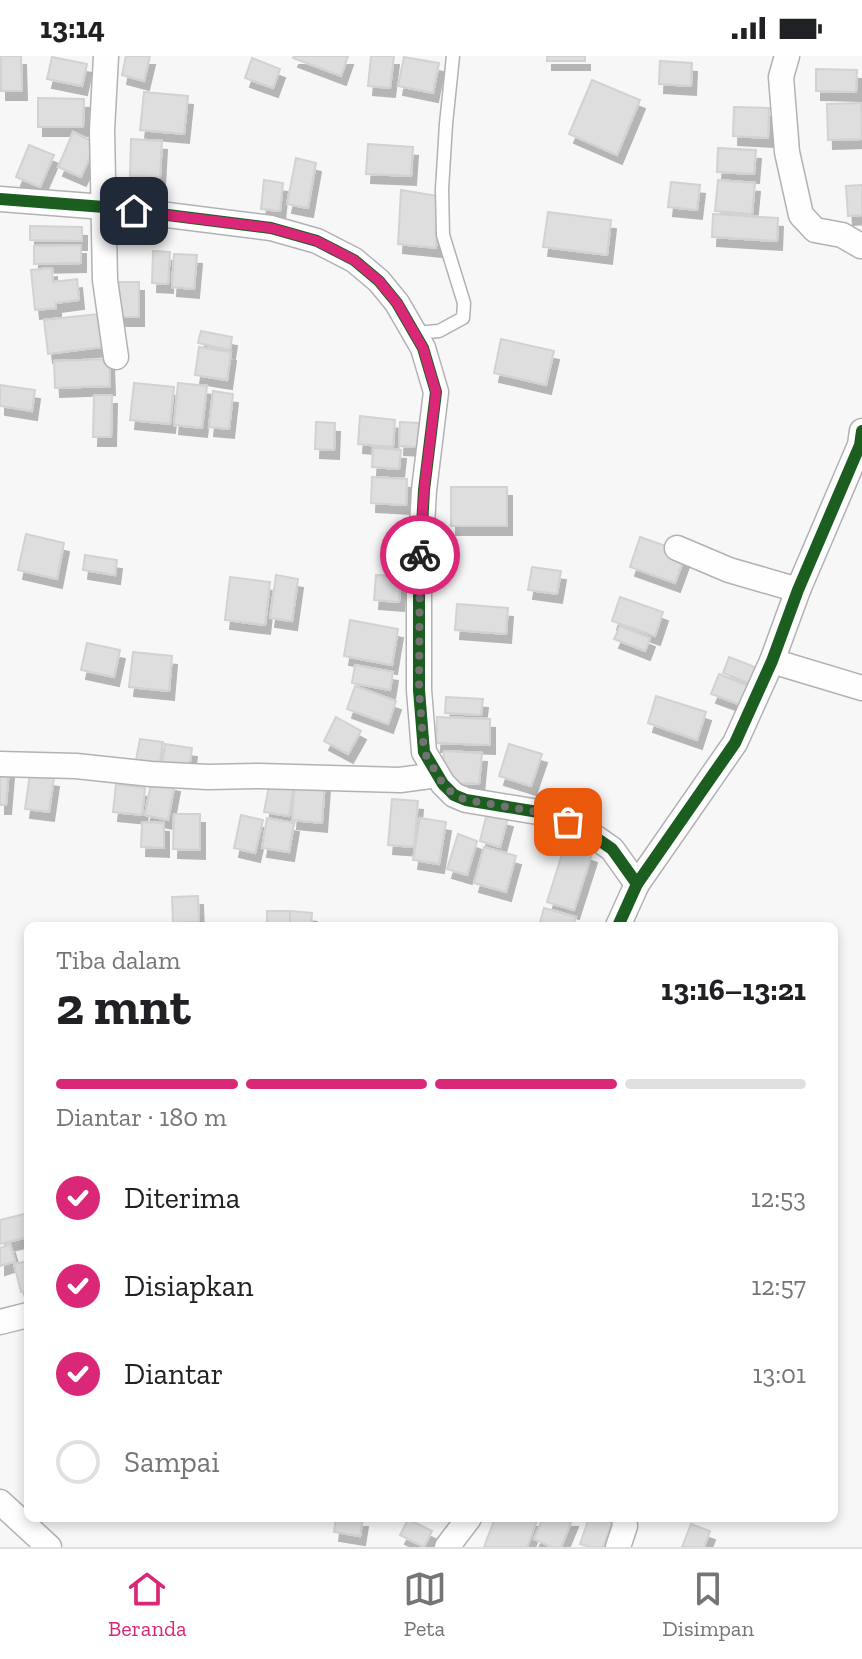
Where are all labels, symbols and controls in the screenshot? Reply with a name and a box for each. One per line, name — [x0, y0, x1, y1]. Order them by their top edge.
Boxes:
text: 13:14 — [40, 10, 105, 46]
pin — [100, 177, 168, 245]
icon: home — [112, 189, 156, 233]
courier — [380, 515, 460, 595]
icon: bike — [398, 533, 442, 577]
pin — [534, 788, 602, 856]
icon: bag — [546, 800, 590, 844]
text: Tiba dalam — [56, 944, 181, 976]
text: 13:16–13:21 — [661, 972, 806, 1008]
text: 2 mnt — [56, 975, 191, 1037]
text: Diantar · 180 m — [56, 1101, 227, 1133]
icon: check — [56, 1176, 100, 1220]
text: Diterima — [124, 1180, 240, 1216]
text: 12:53 — [751, 1182, 806, 1214]
icon: check — [56, 1264, 100, 1308]
text: Disiapkan — [124, 1268, 253, 1304]
text: 12:57 — [751, 1270, 806, 1302]
icon: check — [56, 1352, 100, 1396]
text: Diantar — [124, 1356, 223, 1392]
text: 13:01 — [752, 1358, 806, 1390]
text: Sampai — [124, 1444, 220, 1480]
tab: Beranda — [108, 1567, 187, 1642]
tab: Peta — [403, 1567, 447, 1642]
tab: Disimpan — [662, 1567, 754, 1642]

